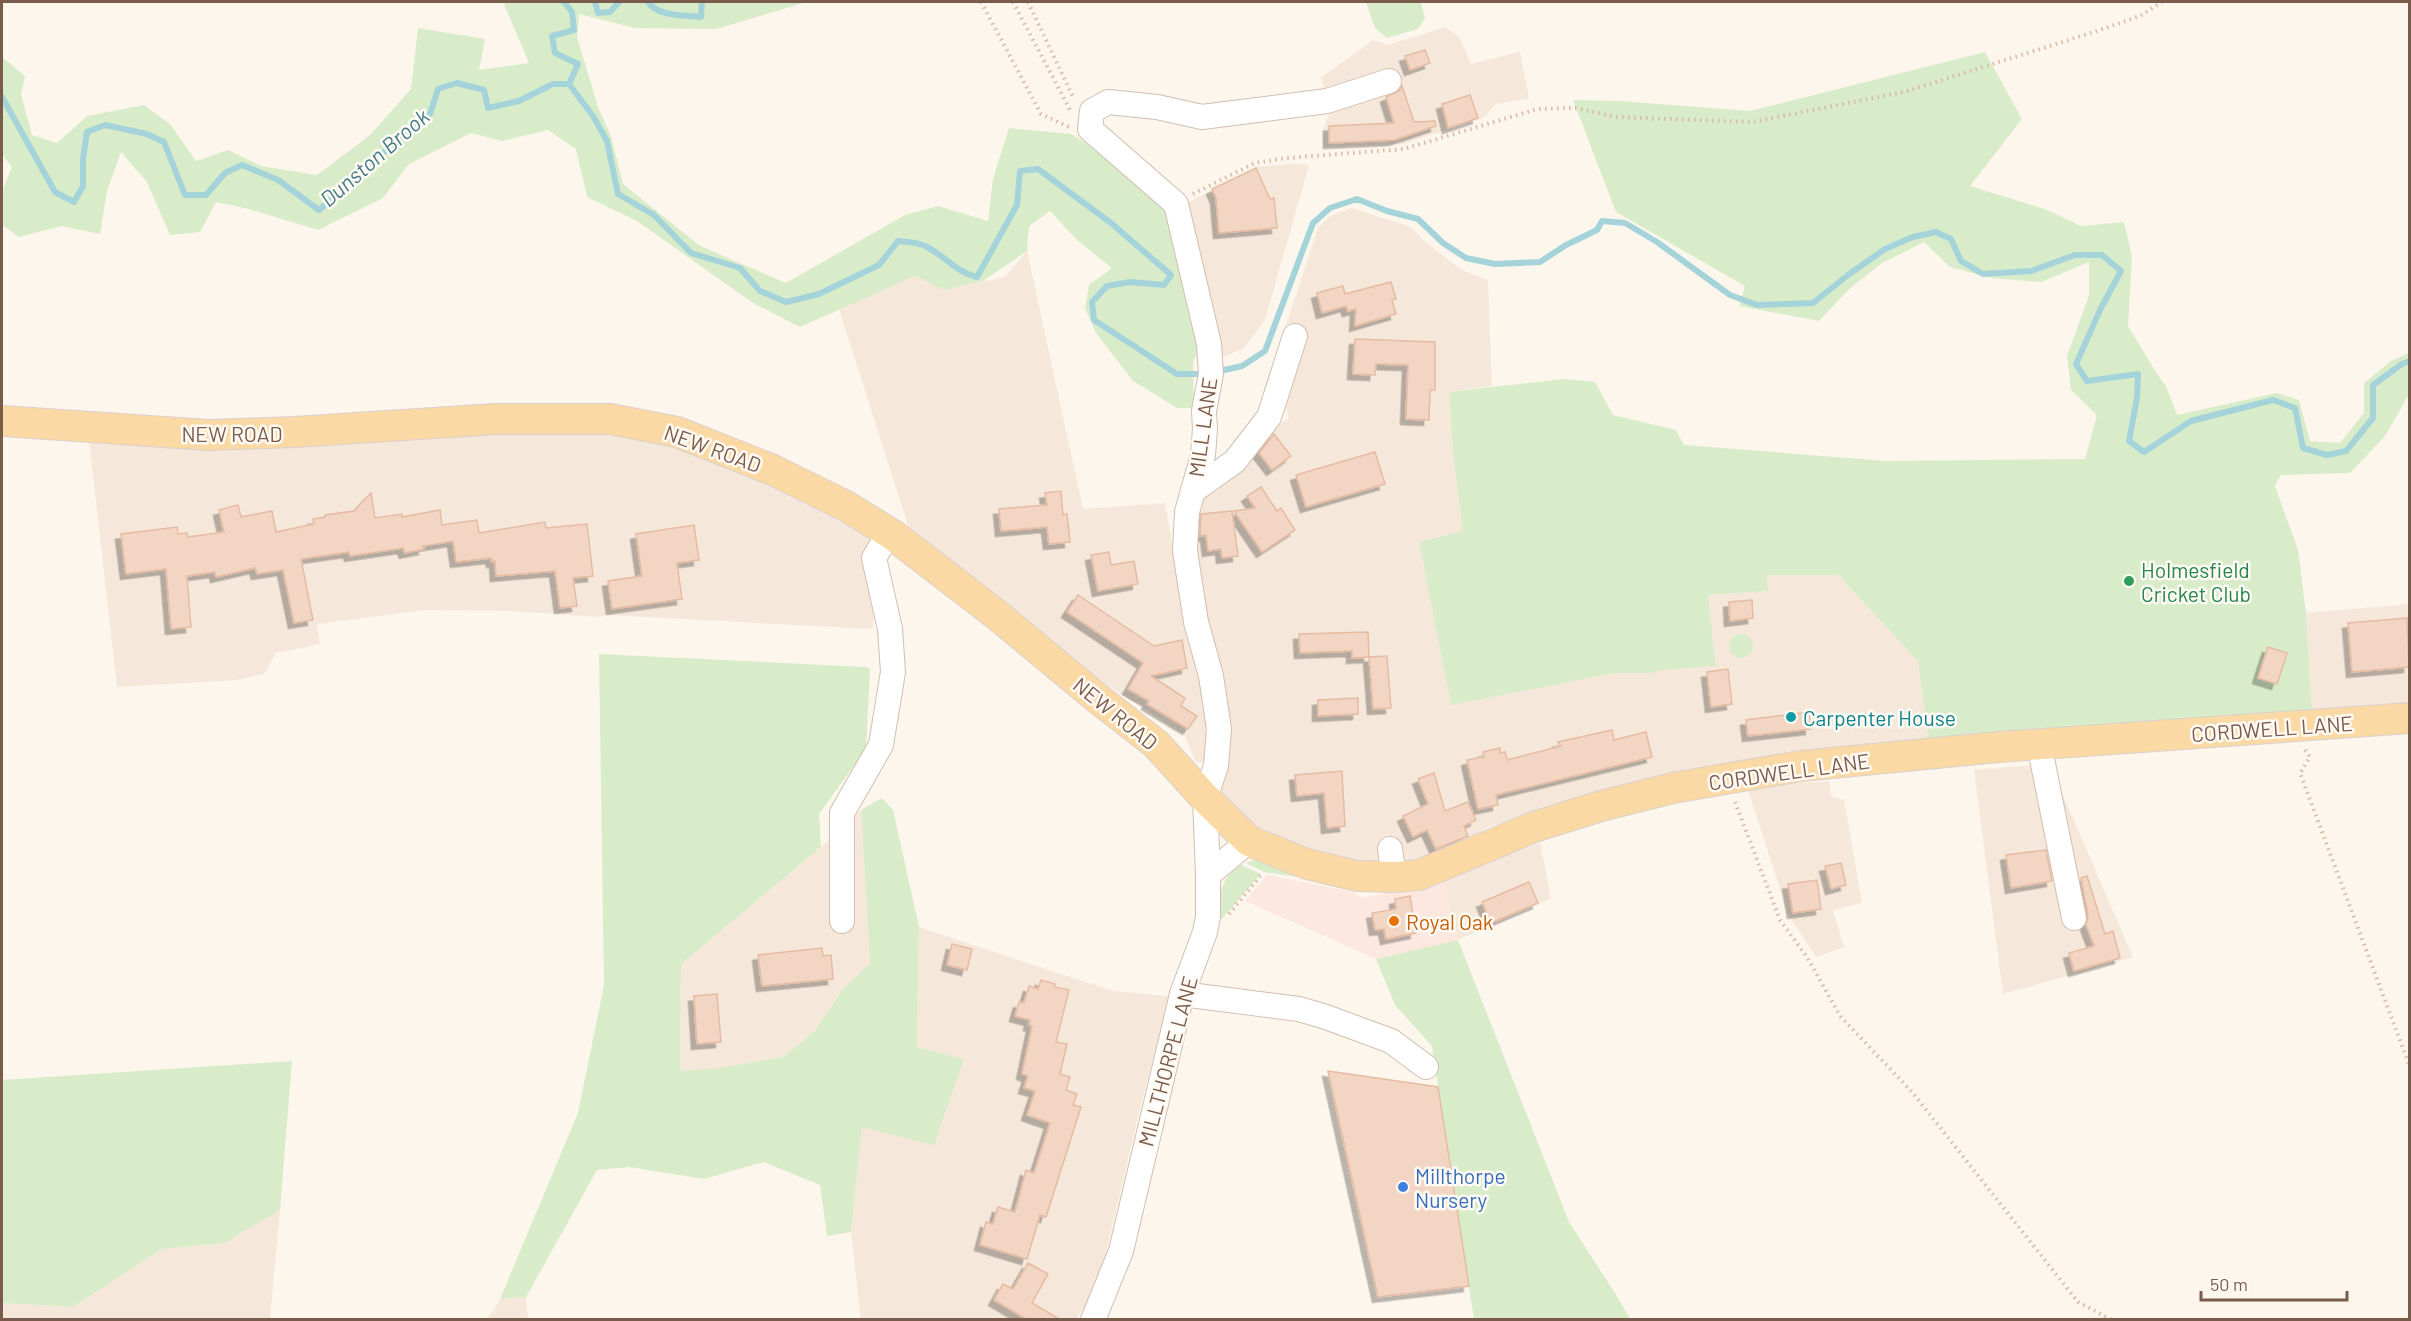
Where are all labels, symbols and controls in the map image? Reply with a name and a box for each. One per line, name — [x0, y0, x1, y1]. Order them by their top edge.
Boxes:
water label: Dunston Brook — [314, 102, 434, 211]
street label: MILL LANE — [1183, 375, 1221, 479]
street label: NEW ROAD — [661, 419, 765, 477]
street label: NEW ROAD — [181, 421, 283, 446]
place label: Holmesfield Cricket Club — [2141, 557, 2251, 606]
marker: Holmesfield Cricket Club — [2122, 574, 2136, 588]
street label: NEW ROAD — [1069, 671, 1163, 755]
place label: Carpenter House — [1803, 705, 1956, 730]
marker: Carpenter House — [1784, 710, 1798, 724]
street label: CORDWELL LANE — [2190, 710, 2354, 746]
street label: CORDWELL LANE — [1707, 747, 1871, 795]
place label: Royal Oak — [1406, 909, 1493, 934]
marker: Royal Oak — [1387, 914, 1401, 928]
street label: MILLTHORPE LANE — [1132, 973, 1202, 1149]
place label: Millthorpe Nursery — [1415, 1163, 1506, 1212]
marker: Millthorpe Nursery — [1396, 1180, 1410, 1194]
scale bar — [2201, 1264, 2346, 1302]
text: 50 m — [2210, 1273, 2248, 1295]

